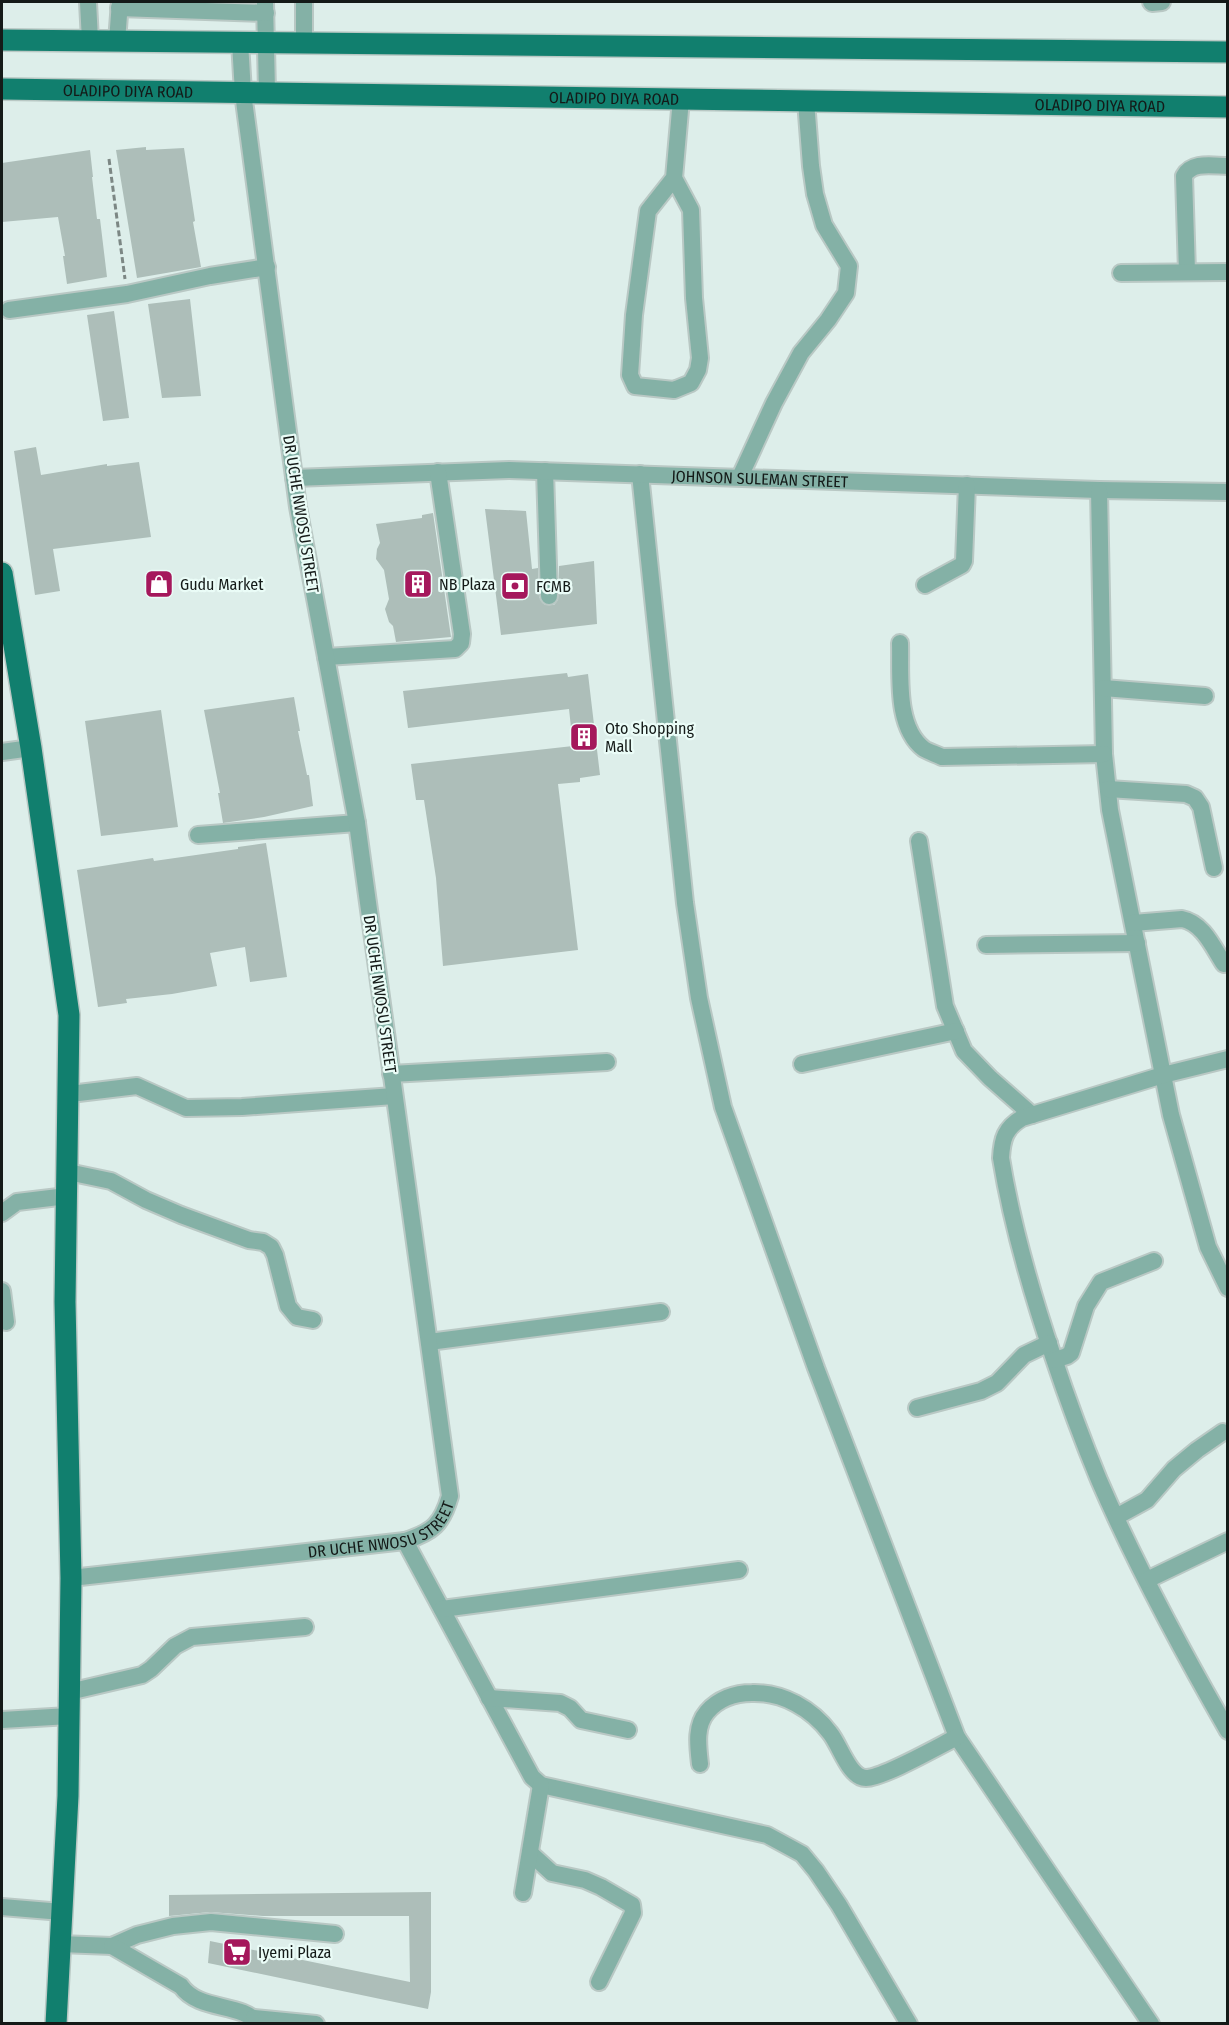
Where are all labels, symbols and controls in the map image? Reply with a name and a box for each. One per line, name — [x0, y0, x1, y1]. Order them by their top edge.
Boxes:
street label: OLADIPO DIYA ROAD — [63, 80, 193, 101]
street label: OLADIPO DIYA ROAD — [549, 88, 679, 108]
street label: OLADIPO DIYA ROAD — [1035, 95, 1165, 116]
street label: DR UCHE NWOSU STREET — [279, 434, 323, 595]
street label: JOHNSON SULEMAN STREET — [671, 466, 849, 491]
shop icon: Gudu Market — [143, 568, 175, 600]
building icon: NB Plaza — [402, 568, 434, 600]
bank icon: FCMB — [499, 570, 531, 602]
place label: Gudu Market — [180, 575, 264, 594]
place label: NB Plaza — [439, 575, 496, 594]
place label: FCMB — [536, 577, 571, 596]
place label: Oto Shopping Mall — [605, 719, 694, 756]
building icon: Oto Shopping Mall — [568, 721, 600, 753]
street label: DR UCHE NWOSU STREET — [360, 914, 401, 1075]
street label: DR UCHE NWOSU STREET — [307, 1498, 457, 1561]
supermarket icon: Iyemi Plaza — [221, 1936, 253, 1968]
place label: Iyemi Plaza — [258, 1943, 332, 1962]

